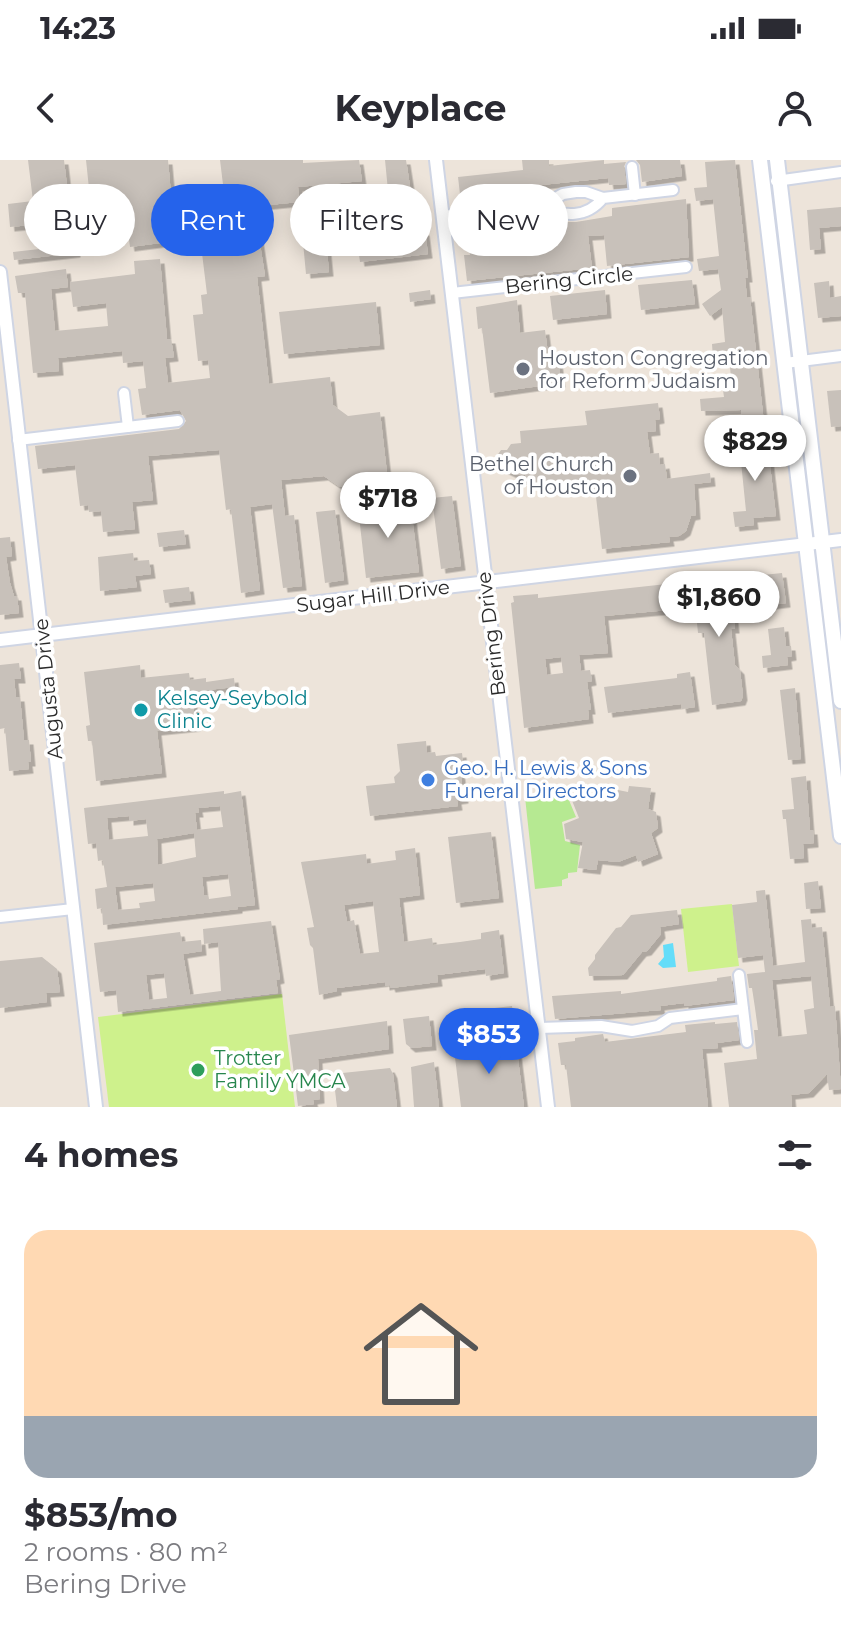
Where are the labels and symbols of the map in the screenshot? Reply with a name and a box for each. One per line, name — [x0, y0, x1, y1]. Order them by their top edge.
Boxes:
street label: Bering Circle — [504, 261, 634, 299]
place label: Houston Congregation for Reform Judaism — [539, 346, 768, 393]
marker: Houston Congregation for Reform Judaism — [514, 360, 532, 378]
pin: $829 — [708, 415, 802, 483]
place label: Bethel Church of Houston — [469, 452, 614, 499]
marker: Bethel Church of Houston — [621, 467, 639, 485]
pin: $718 — [341, 472, 435, 540]
street label: Bering Drive — [471, 570, 511, 698]
pin: $1,860 — [654, 571, 784, 639]
street label: Sugar Hill Drive — [295, 575, 451, 617]
street label: Augusta Drive — [29, 617, 67, 761]
place label: Kelsey-Seybold Clinic — [157, 686, 308, 733]
marker: Kelsey-Seybold Clinic — [132, 701, 150, 719]
place label: Geo. H. Lewis & Sons Funeral Directors — [444, 756, 647, 803]
marker: Geo. H. Lewis & Sons Funeral Directors — [419, 771, 437, 789]
pin: $853 — [442, 1008, 536, 1076]
place label: Trotter Family YMCA — [214, 1046, 346, 1093]
marker: Trotter Family YMCA — [189, 1061, 207, 1079]

